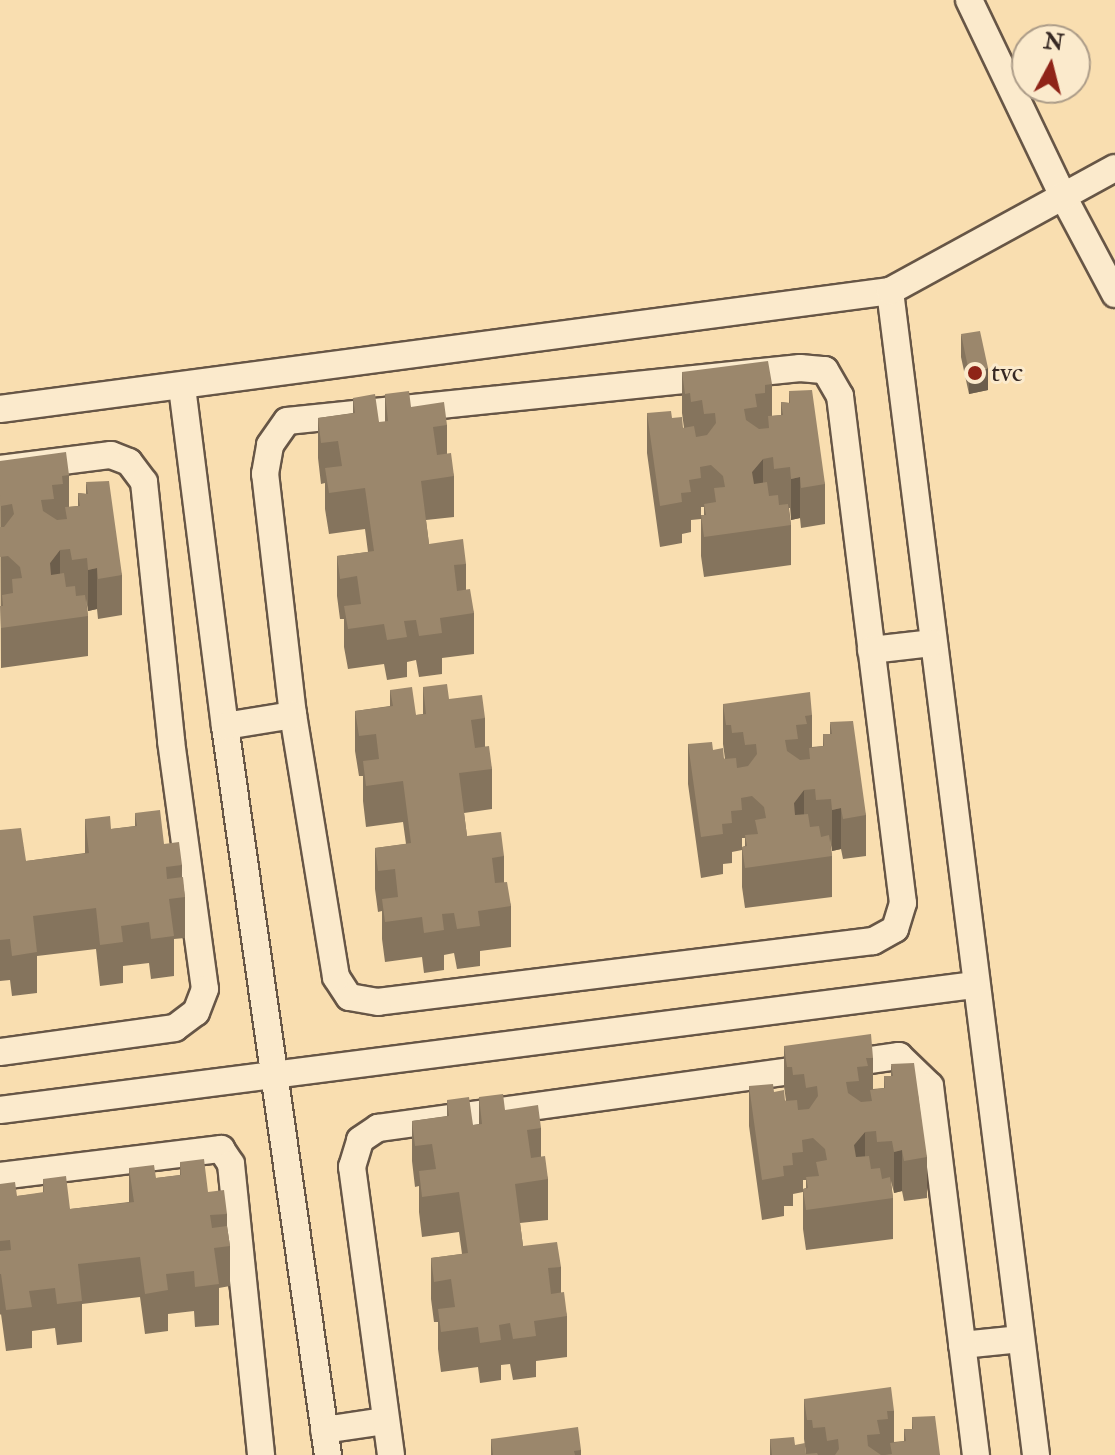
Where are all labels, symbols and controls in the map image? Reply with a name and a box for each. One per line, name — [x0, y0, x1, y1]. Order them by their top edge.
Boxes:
north arrow — [1011, 24, 1091, 104]
text: N — [1042, 27, 1065, 57]
place label: tvc — [991, 356, 1023, 390]
marker: tvc — [966, 364, 984, 382]

